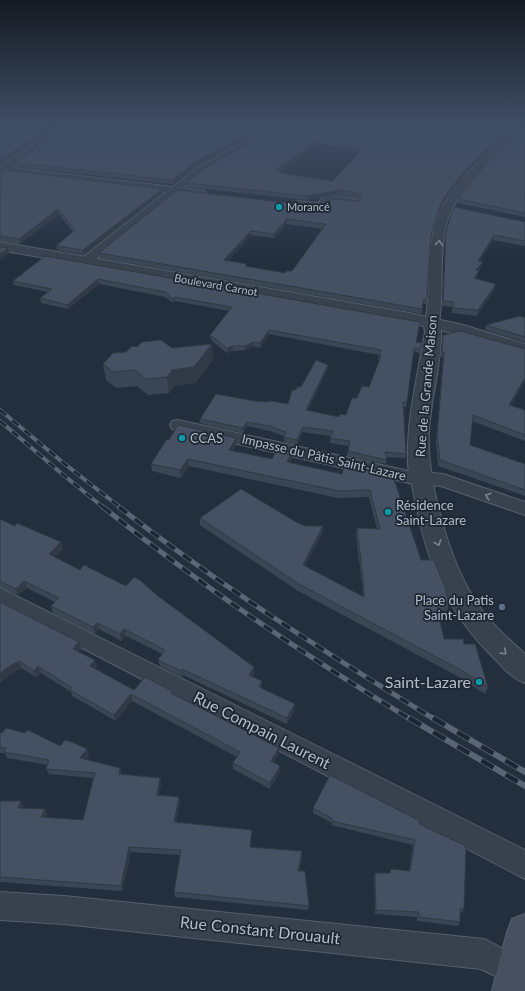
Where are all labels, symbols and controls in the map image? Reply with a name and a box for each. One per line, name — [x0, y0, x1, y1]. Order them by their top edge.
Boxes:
place label: Morancé — [287, 200, 330, 213]
marker: Morancé — [274, 202, 284, 212]
one-way arrow — [434, 240, 443, 246]
street label: Boulevard Carnot — [173, 271, 259, 298]
street label: Rue de la Grande Maison — [412, 314, 440, 458]
place label: CCAS — [190, 430, 223, 446]
street label: Impasse du Pâtis Saint-Lazare — [240, 430, 408, 484]
marker: CCAS — [177, 433, 187, 443]
one-way arrow — [485, 492, 492, 501]
place label: Résidence Saint-Lazare — [396, 497, 466, 528]
marker: Résidence Saint-Lazare — [383, 507, 393, 517]
one-way arrow — [433, 539, 441, 546]
place label: Place du Patis Saint-Lazare — [415, 592, 494, 623]
marker: Place du Patis Saint-Lazare — [497, 602, 507, 612]
one-way arrow — [499, 647, 507, 655]
place label: Saint-Lazare — [385, 672, 471, 691]
marker: Saint-Lazare — [474, 677, 484, 687]
street label: Rue Compain Laurent — [191, 687, 334, 772]
street label: Rue Constant Drouault — [179, 912, 341, 947]

